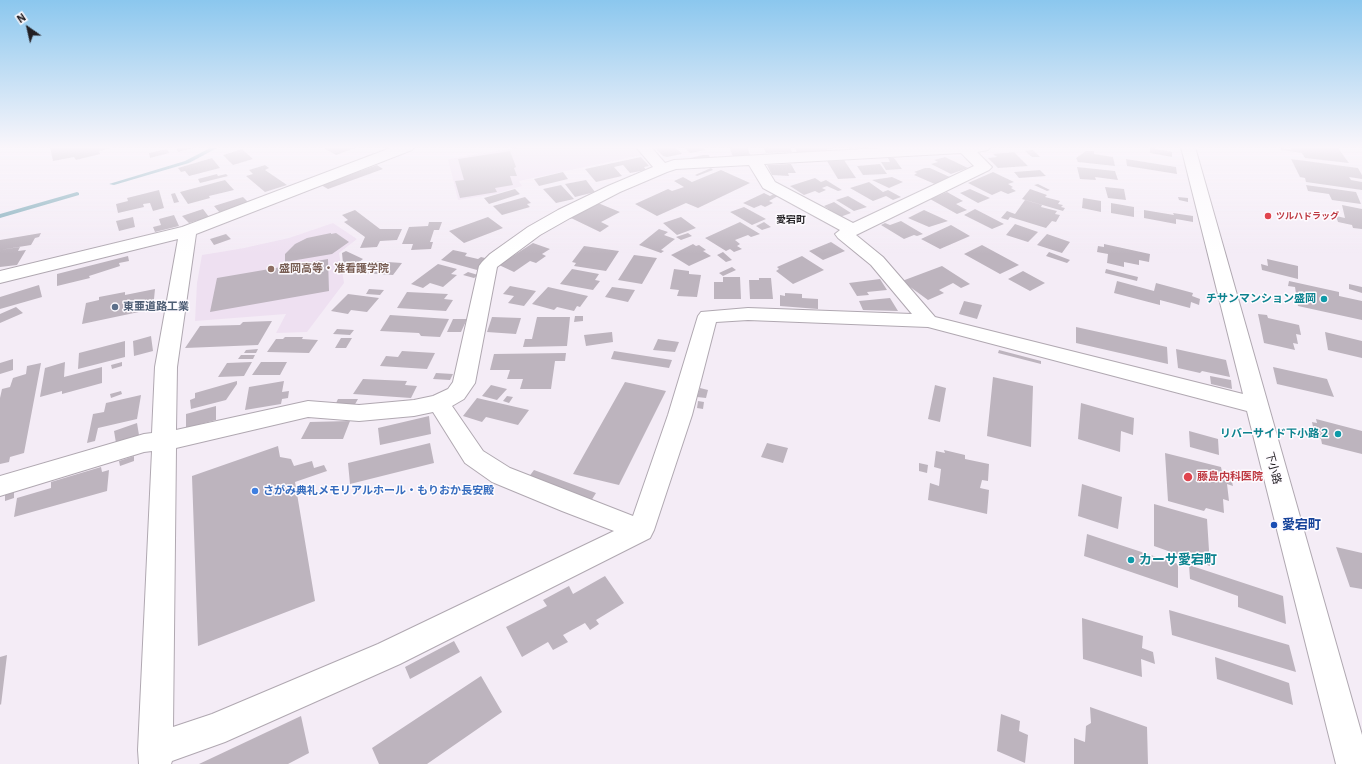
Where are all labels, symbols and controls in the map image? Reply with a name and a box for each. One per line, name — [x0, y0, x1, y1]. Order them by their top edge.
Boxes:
north arrow — [8, 8, 48, 48]
text: N — [14, 10, 29, 26]
marker: ツルハドラッグ — [1263, 211, 1273, 221]
place label: ツルハドラッグ — [1276, 211, 1339, 221]
district label: 愛宕町 — [776, 214, 806, 226]
place label: 盛岡高等・准看護学院 — [279, 262, 389, 276]
marker: 盛岡高等・准看護学院 — [266, 264, 276, 274]
place label: チサンマンション盛岡 — [1206, 292, 1316, 306]
marker: チサンマンション盛岡 — [1319, 294, 1329, 304]
place label: 東亜道路工業 — [123, 300, 189, 314]
marker: 東亜道路工業 — [110, 302, 120, 312]
place label: リバーサイド下小路２ — [1220, 427, 1330, 441]
marker: リバーサイド下小路２ — [1333, 429, 1343, 439]
street label: 下小路 — [1262, 450, 1284, 486]
place label: 藤島内科医院 — [1197, 470, 1263, 484]
marker: 藤島内科医院 — [1182, 471, 1194, 483]
place label: さがみ典礼メモリアルホール・もりおか長安殿 — [263, 484, 494, 498]
marker: さがみ典礼メモリアルホール・もりおか長安殿 — [250, 486, 260, 496]
place label: 愛宕町 — [1282, 517, 1321, 533]
marker: 愛宕町 — [1269, 520, 1279, 530]
place label: カーサ愛宕町 — [1139, 552, 1217, 568]
marker: カーサ愛宕町 — [1126, 555, 1136, 565]

